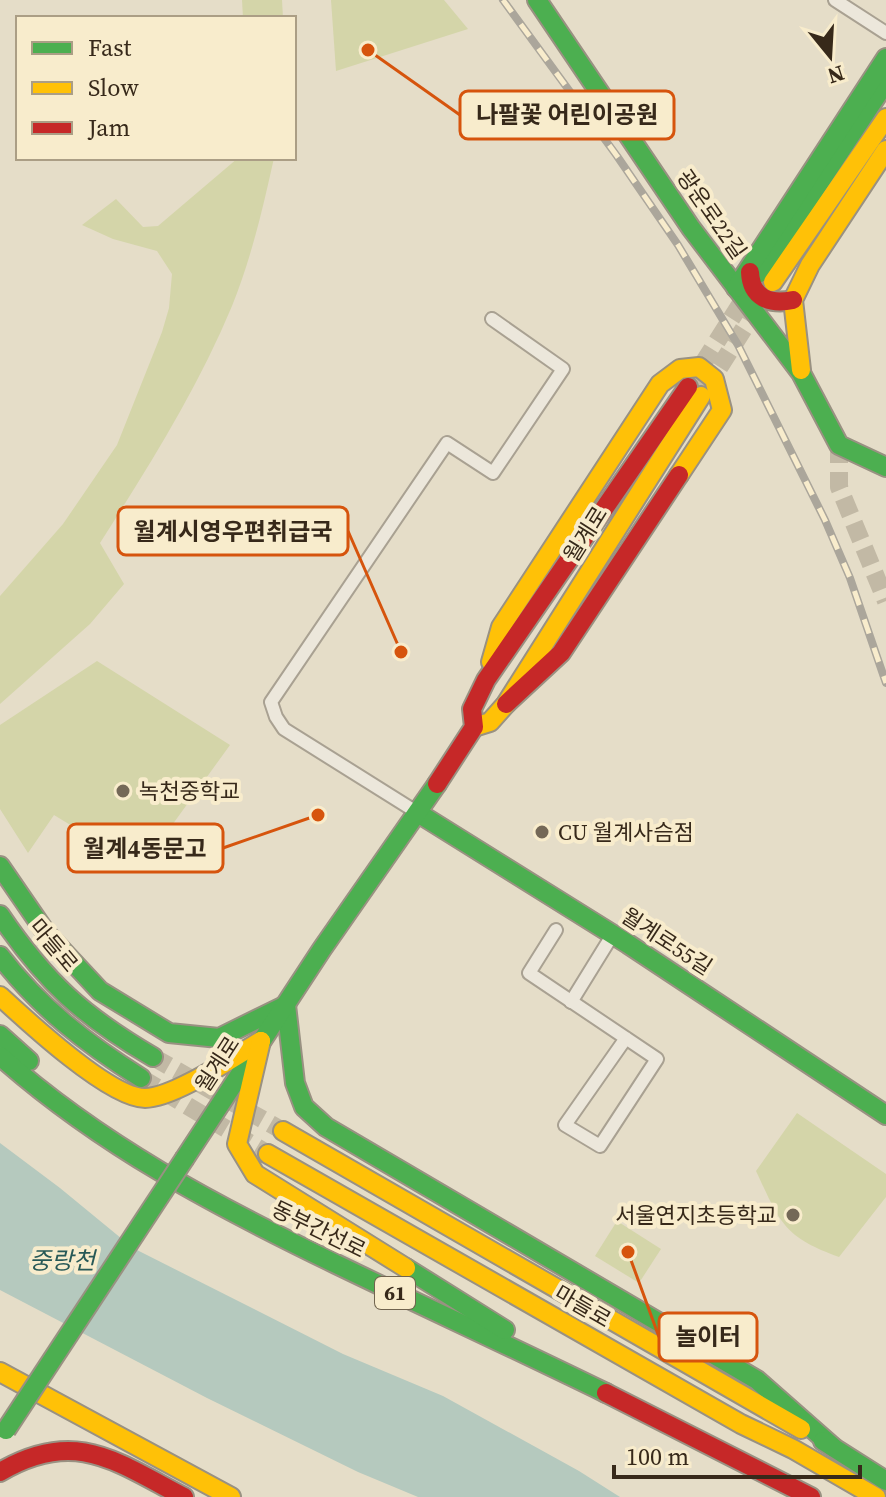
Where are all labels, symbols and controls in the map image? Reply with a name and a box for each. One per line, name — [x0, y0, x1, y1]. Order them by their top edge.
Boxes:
legend — [16, 16, 296, 160]
north arrow — [790, 16, 870, 96]
text: Fast — [88, 31, 132, 64]
text: N — [824, 58, 848, 92]
text: Slow — [88, 71, 139, 104]
callout: 나팔꽃 어린이공원 — [460, 91, 674, 139]
text: 나팔꽃 어린이공원 — [476, 98, 658, 131]
text: Jam — [87, 111, 130, 144]
street label: 광운로22길 — [670, 163, 754, 265]
street label: 월계로 — [556, 500, 614, 568]
callout: 월계시영우편취급국 — [118, 507, 348, 555]
text: 월계시영우편취급국 — [134, 515, 332, 548]
place label: 녹천중학교 — [139, 776, 240, 806]
marker: 녹천중학교 — [114, 782, 132, 800]
place label: CU 월계사슴점 — [558, 817, 694, 847]
marker: CU 월계사슴점 — [533, 823, 551, 841]
callout: 월계4동문고 — [68, 824, 223, 872]
text: 월계4동문고 — [83, 832, 207, 865]
street label: 월계로55길 — [616, 900, 718, 982]
street label: 마들로 — [23, 912, 85, 978]
street label: 월계로 — [188, 1030, 246, 1098]
street label: 동부간선로 — [267, 1193, 371, 1265]
place label: 서울연지초등학교 — [615, 1200, 777, 1230]
marker: 서울연지초등학교 — [784, 1206, 802, 1224]
water label: 중랑천 — [29, 1244, 98, 1277]
road number: 61 — [375, 1277, 415, 1309]
street label: 마들로 — [549, 1278, 617, 1334]
callout: 놀이터 — [659, 1313, 757, 1361]
text: 놀이터 — [675, 1320, 741, 1353]
scale bar — [614, 1429, 860, 1479]
text: 100 m — [626, 1440, 689, 1473]

